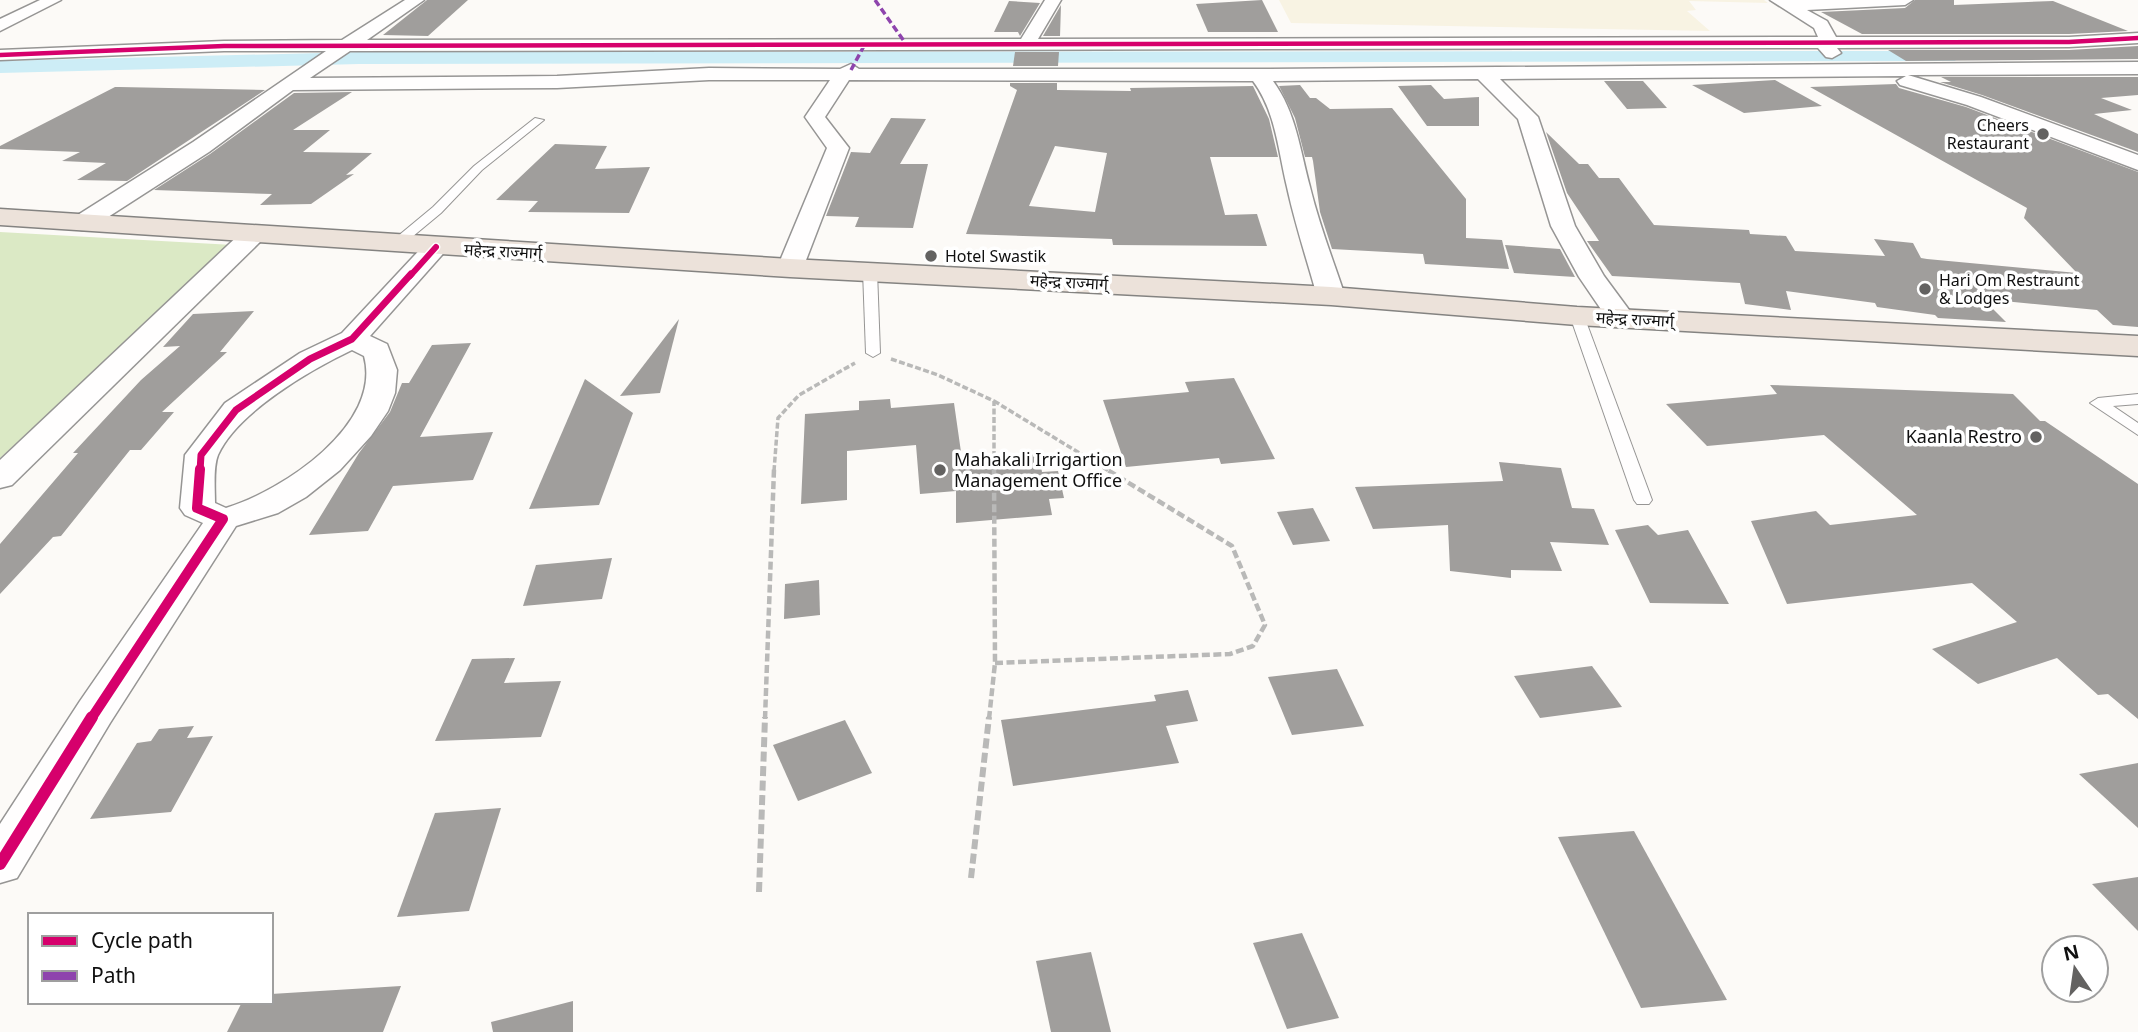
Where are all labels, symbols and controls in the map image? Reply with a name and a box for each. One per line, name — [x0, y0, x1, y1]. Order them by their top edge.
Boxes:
place label: Cheers Restaurant — [1947, 117, 2029, 156]
marker: Cheers Restaurant — [2035, 126, 2051, 142]
street label: महेन्द्र राज्मार्ग् — [463, 240, 546, 266]
marker: Hotel Swastik — [923, 248, 939, 264]
place label: Hotel Swastik — [945, 248, 1047, 269]
street label: महेन्द्र राज्मार्ग् — [1029, 271, 1112, 297]
place label: Hari Om Restraunt & Lodges — [1939, 272, 2080, 311]
marker: Hari Om Restraunt & Lodges — [1917, 281, 1933, 297]
street label: महेन्द्र राज्मार्ग् — [1595, 308, 1678, 334]
place label: Kaanla Restro — [1906, 427, 2022, 450]
marker: Kaanla Restro — [2028, 429, 2044, 445]
place label: Mahakali Irrigartion Management Office — [954, 450, 1123, 494]
marker: Mahakali Irrigartion Management Office — [932, 462, 948, 478]
legend — [28, 913, 273, 1004]
text: Cycle path — [91, 929, 193, 957]
north arrow — [2040, 934, 2110, 1004]
text: N — [2061, 941, 2082, 969]
text: Path — [91, 964, 136, 992]

